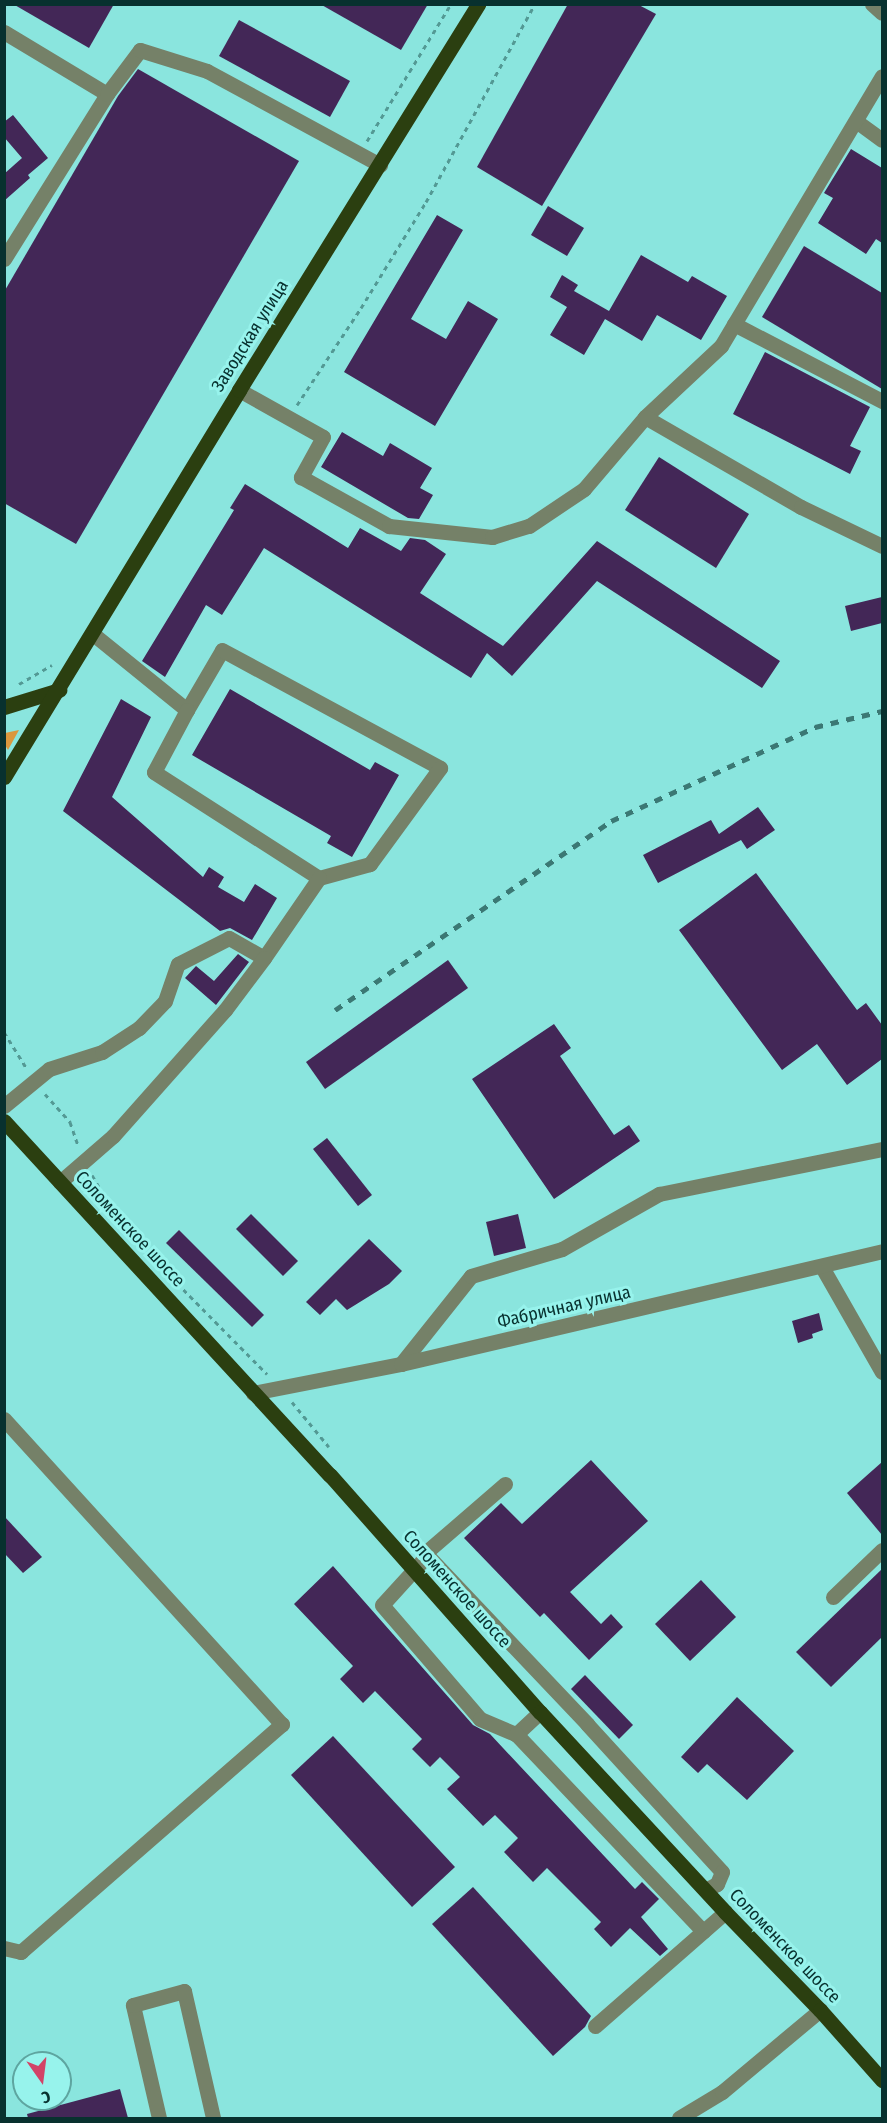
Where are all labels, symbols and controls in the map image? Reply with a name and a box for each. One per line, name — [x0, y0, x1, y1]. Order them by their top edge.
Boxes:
street label: Заводская улица — [207, 276, 293, 396]
street label: Соломенское шоссе — [71, 1167, 189, 1291]
street label: Фабричная улица — [495, 1281, 633, 1333]
street label: Соломенское шоссе — [399, 1526, 515, 1652]
street label: Соломенское шоссе — [725, 1884, 845, 2008]
north arrow — [12, 2051, 72, 2111]
text: С — [40, 2087, 52, 2107]

